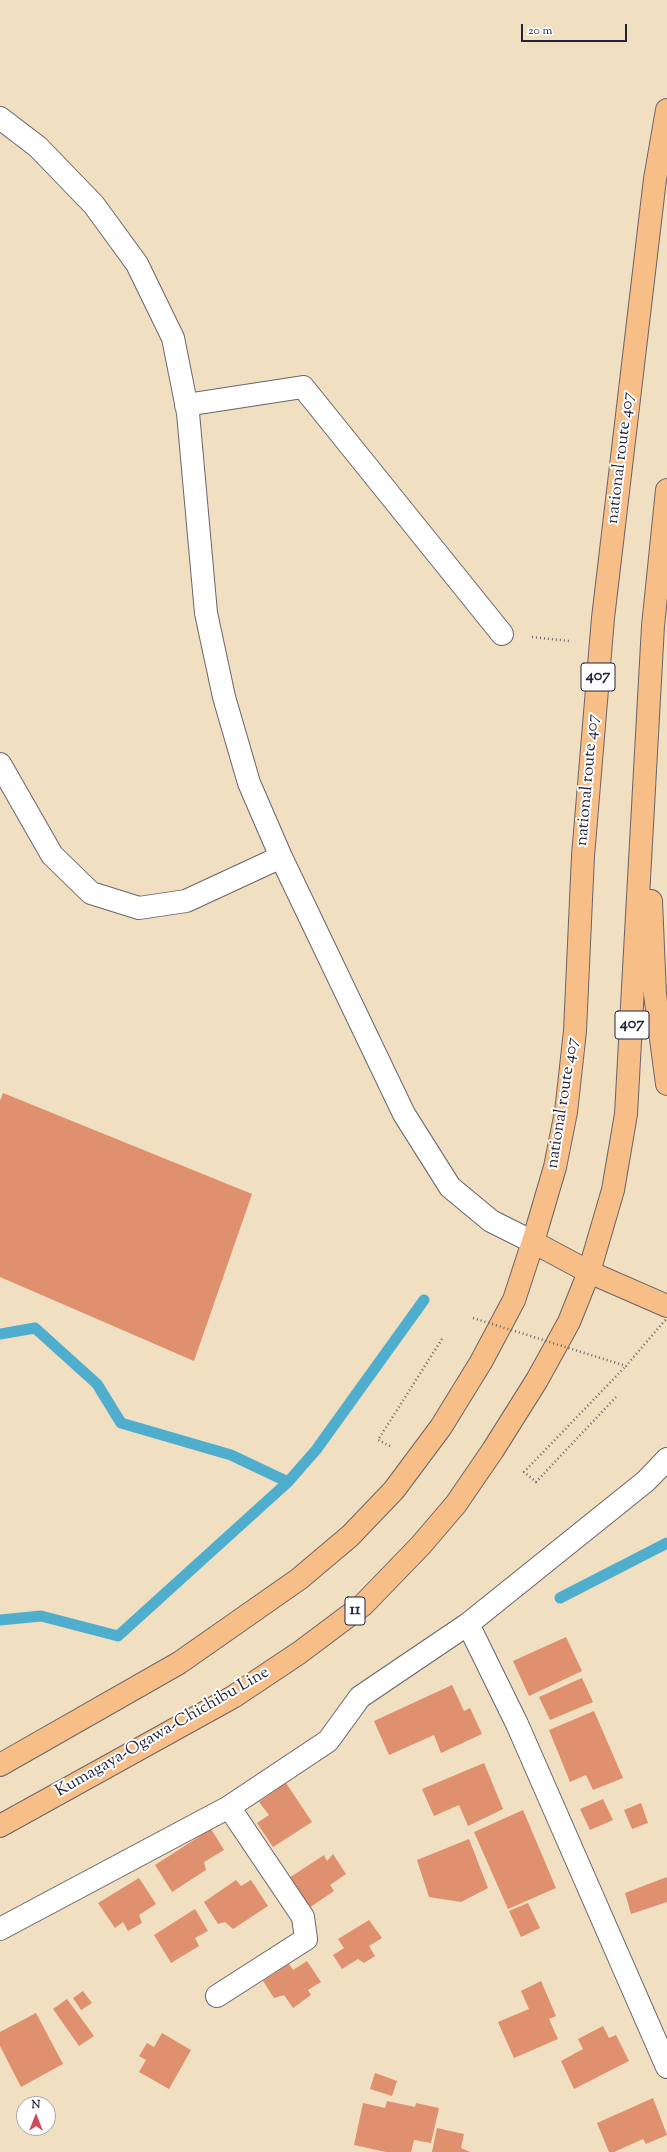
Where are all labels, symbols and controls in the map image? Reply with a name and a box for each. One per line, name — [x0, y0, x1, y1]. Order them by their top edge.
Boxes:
scale bar — [523, 16, 629, 42]
text: 20 m — [528, 22, 552, 40]
street label: national route 407 — [604, 391, 640, 525]
road number: 407 — [581, 663, 615, 691]
street label: national route 407 — [573, 713, 605, 847]
road number: 407 — [615, 1011, 649, 1039]
street label: national route 407 — [544, 1036, 584, 1170]
road number: 11 — [345, 1597, 365, 1625]
street label: Kumagaya-Ogawa-Chichibu Line — [52, 1663, 274, 1803]
north arrow — [16, 2096, 56, 2136]
text: N — [32, 2097, 40, 2113]

